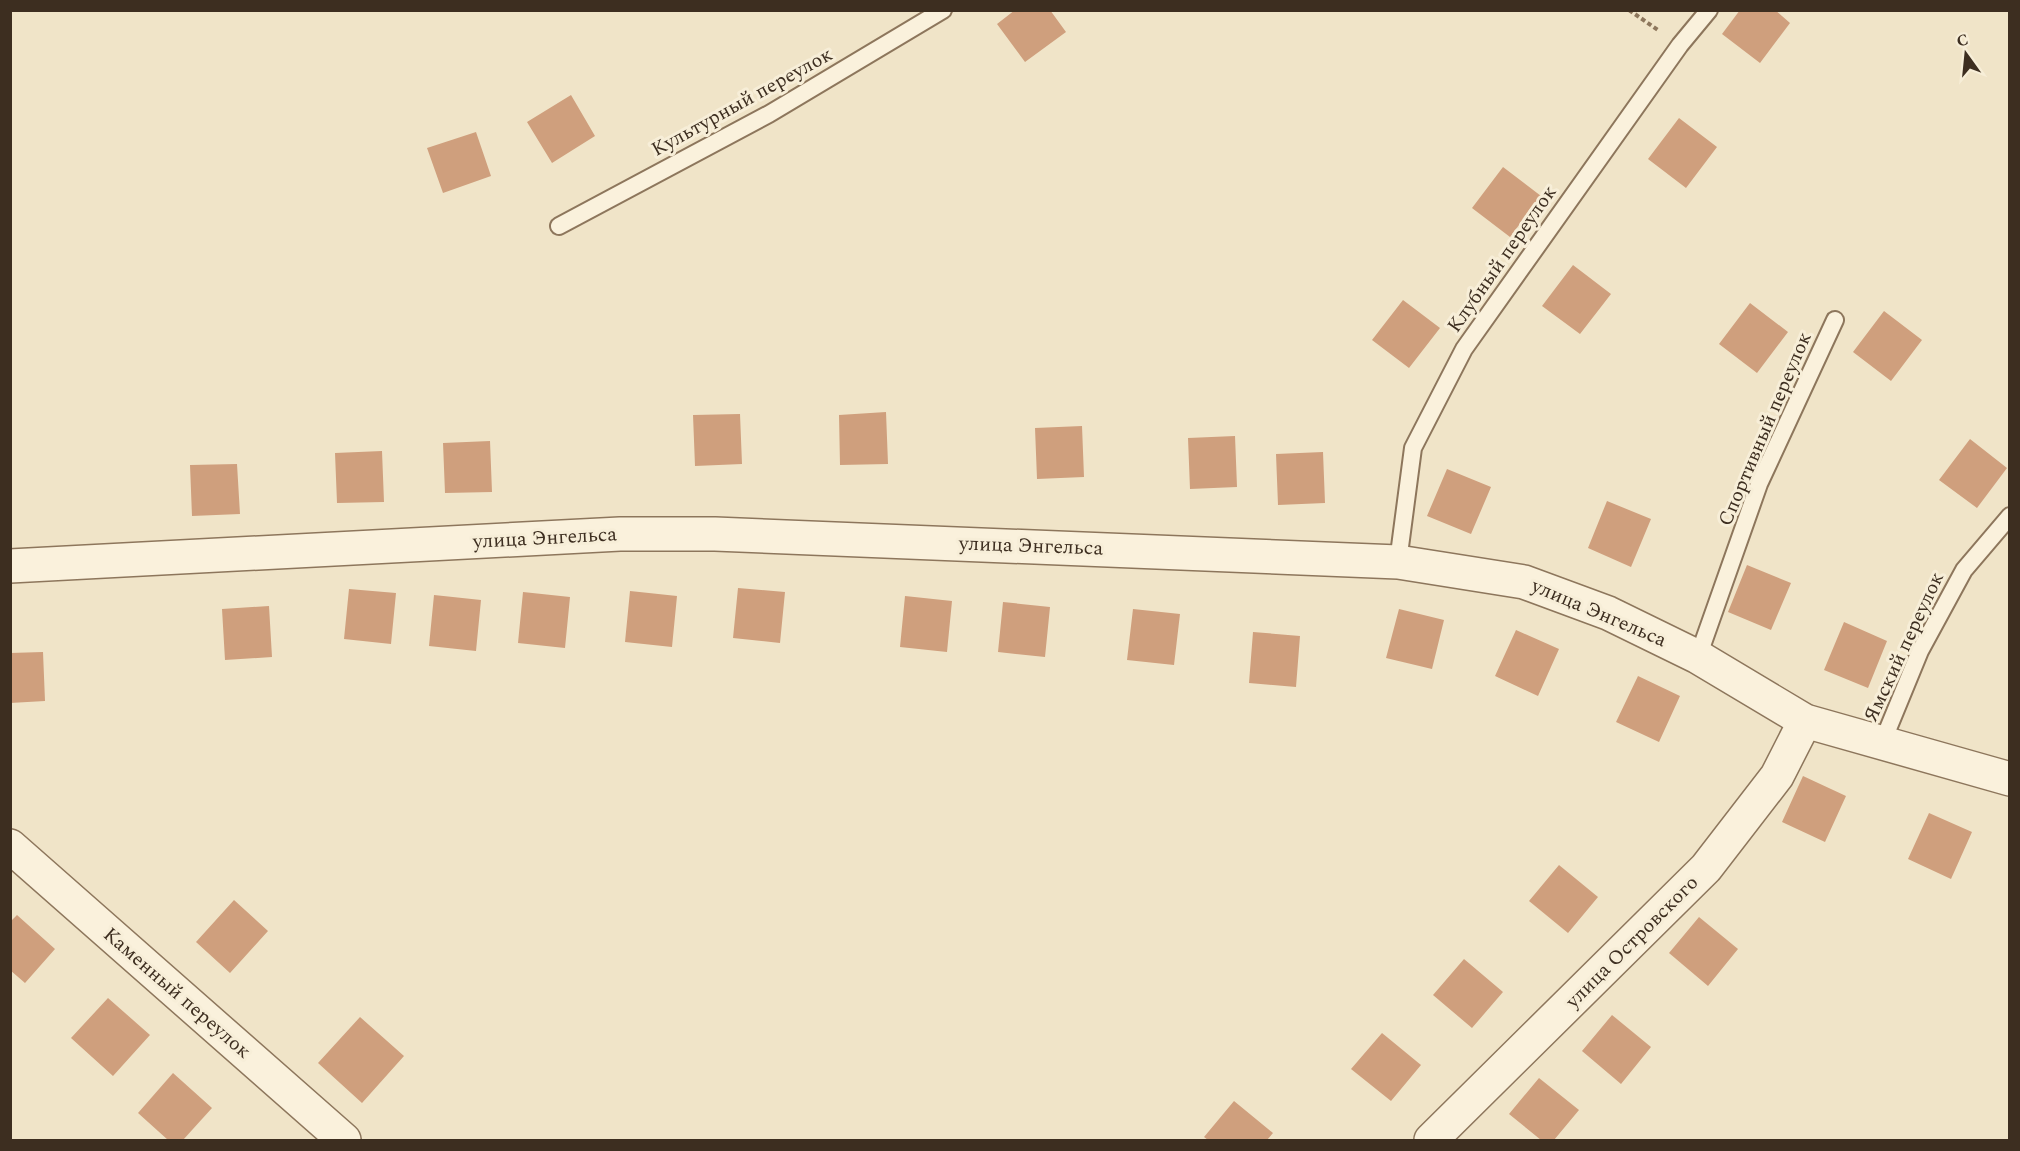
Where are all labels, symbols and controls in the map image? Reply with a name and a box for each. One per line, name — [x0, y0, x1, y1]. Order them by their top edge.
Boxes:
north arrow — [1936, 24, 1996, 84]
text: С — [1954, 27, 1971, 54]
street label: Культурный переулок — [646, 40, 838, 164]
street label: Клубный переулок — [1440, 179, 1564, 339]
street label: Спортивный переулок — [1710, 327, 1820, 531]
street label: улица Энгельса — [471, 519, 618, 557]
street label: улица Энгельса — [957, 528, 1104, 564]
street label: Ямский переулок — [1856, 567, 1952, 727]
street label: улица Энгельса — [1526, 571, 1671, 655]
street label: улица Островского — [1558, 869, 1705, 1016]
street label: Каменный переулок — [96, 920, 258, 1066]

